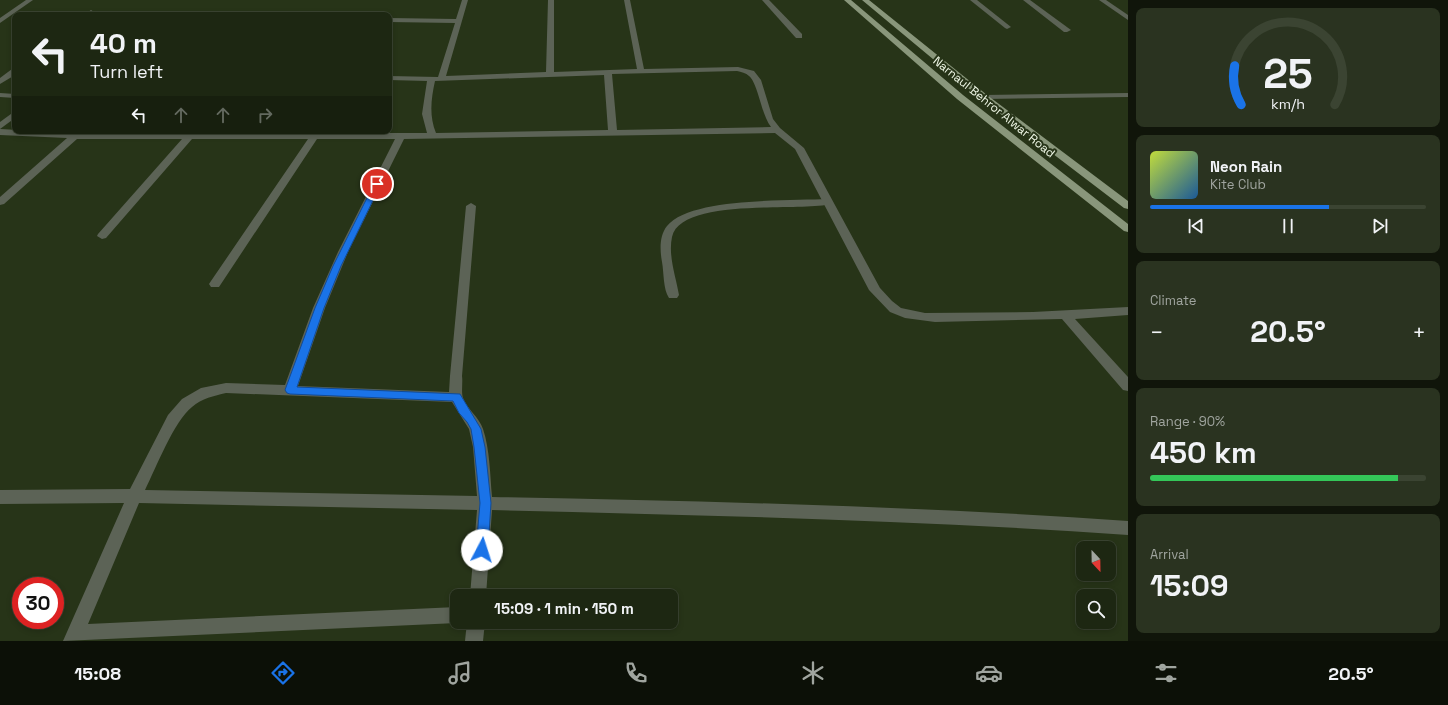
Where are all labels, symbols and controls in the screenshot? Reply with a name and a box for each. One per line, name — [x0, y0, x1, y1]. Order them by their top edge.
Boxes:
text: 40 m — [90, 25, 157, 61]
icon: left — [24, 28, 76, 80]
text: 25 — [1263, 47, 1313, 100]
street label: Narnaul Behror Alwar Road — [930, 53, 1058, 161]
text: Turn left — [90, 60, 163, 83]
text: km/h — [1271, 95, 1305, 113]
icon: left — [128, 104, 150, 126]
icon: ahead — [170, 104, 192, 126]
icon: ahead — [212, 104, 234, 126]
icon: right — [254, 104, 276, 126]
text: Neon Rain — [1210, 157, 1282, 176]
pin — [360, 167, 394, 201]
icon: arrive — [366, 173, 388, 195]
text: Kite Club — [1210, 176, 1266, 193]
icon: previous — [1185, 215, 1207, 237]
icon: pause — [1277, 215, 1299, 237]
icon: next — [1369, 215, 1391, 237]
text: Climate — [1150, 292, 1196, 309]
text: 20.5° — [1250, 312, 1326, 351]
text: − — [1150, 318, 1164, 346]
text: + — [1412, 318, 1426, 346]
text: Range · 90% — [1150, 413, 1225, 430]
text: 450 km — [1150, 433, 1257, 472]
position arrow — [461, 529, 503, 571]
north arrow — [1076, 541, 1116, 581]
map controls — [1076, 541, 1116, 629]
text: Arrival — [1150, 546, 1189, 563]
text: 15:09 — [1150, 566, 1228, 605]
speed limit sign: 30 — [12, 577, 64, 629]
button: search — [1076, 589, 1116, 629]
text: 15:09 · 1 min · 150 m — [494, 599, 634, 618]
icon: directions — [269, 659, 297, 687]
icon: music — [446, 659, 474, 687]
icon: phone — [622, 659, 650, 687]
icon: climate — [799, 659, 827, 687]
icon: car — [975, 659, 1003, 687]
icon: filters — [1152, 659, 1180, 687]
text: 15:08 — [74, 662, 121, 685]
text: 20.5° — [1328, 662, 1374, 685]

